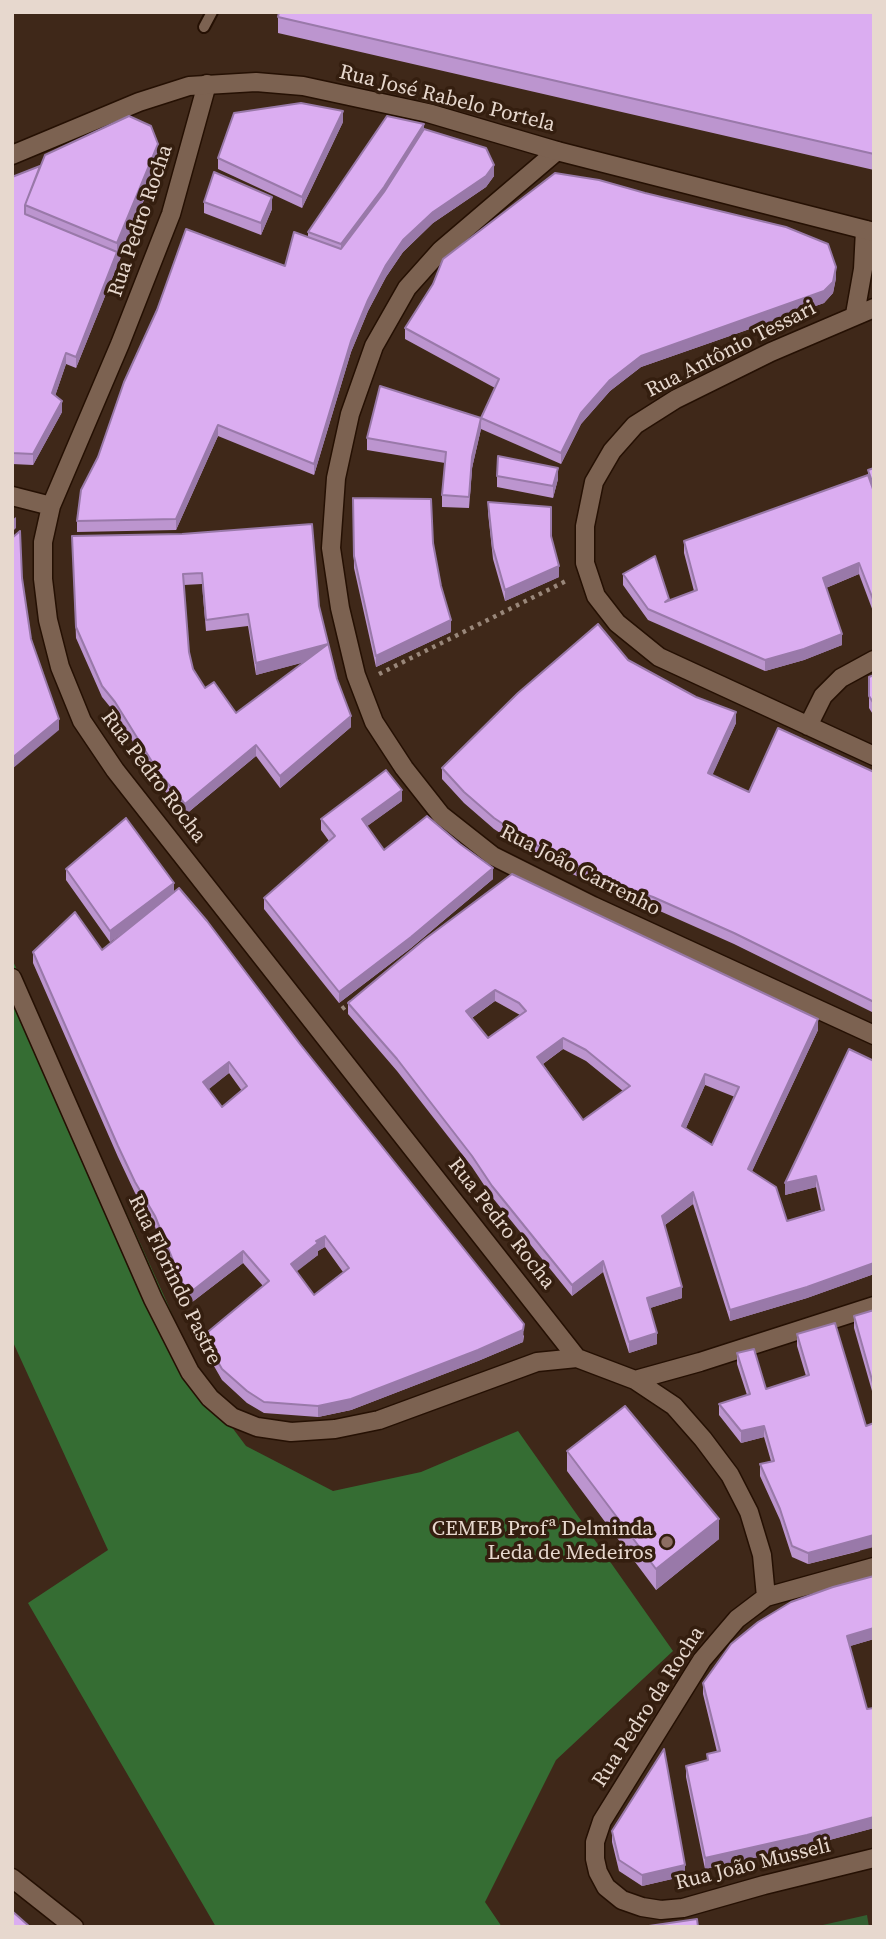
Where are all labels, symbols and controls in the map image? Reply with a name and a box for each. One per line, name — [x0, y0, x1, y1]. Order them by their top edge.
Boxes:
street label: Rua José Rabelo Portela — [337, 60, 557, 138]
street label: Rua Pedro Rocha — [103, 142, 179, 300]
street label: Rua Antônio Tessari — [642, 296, 820, 404]
street label: Rua Pedro Rocha — [95, 706, 211, 848]
street label: Rua João Carrenho — [496, 820, 664, 922]
street label: Rua Pedro Rocha — [442, 1154, 560, 1294]
street label: Rua Florindo Pastre — [122, 1191, 226, 1369]
place label: CEMEB Profª Delminda Leda de Medeiros — [432, 1517, 653, 1567]
marker: CEMEB Profª Delminda Leda de Medeiros — [659, 1534, 675, 1550]
street label: Rua Pedro da Rocha — [588, 1622, 710, 1792]
street label: Rua João Musseli — [673, 1834, 833, 1896]

